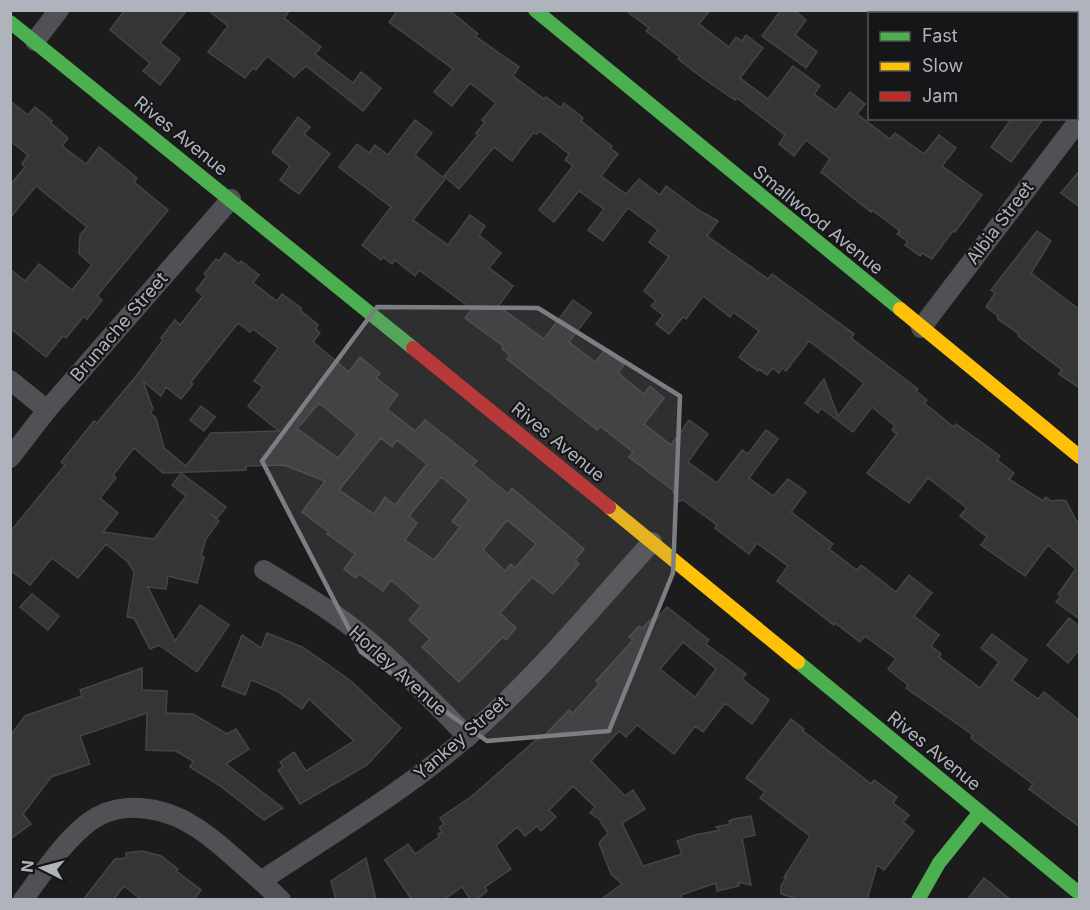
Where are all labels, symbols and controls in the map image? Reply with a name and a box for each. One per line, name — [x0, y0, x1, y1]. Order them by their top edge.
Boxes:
legend — [868, 12, 1078, 120]
text: Fast — [922, 25, 958, 46]
text: Slow — [922, 55, 963, 76]
text: Jam — [922, 85, 958, 106]
street label: Rives Avenue — [130, 92, 232, 180]
street label: Smallwood Avenue — [749, 161, 888, 279]
street label: Albia Street — [962, 177, 1038, 268]
street label: Brunache Street — [66, 268, 172, 385]
street label: Rives Avenue — [507, 398, 609, 486]
street label: Horley Avenue — [345, 621, 451, 720]
street label: Yankey Street — [410, 691, 512, 784]
street label: Rives Avenue — [883, 707, 985, 795]
north arrow — [12, 838, 72, 898]
text: N — [16, 859, 38, 874]

